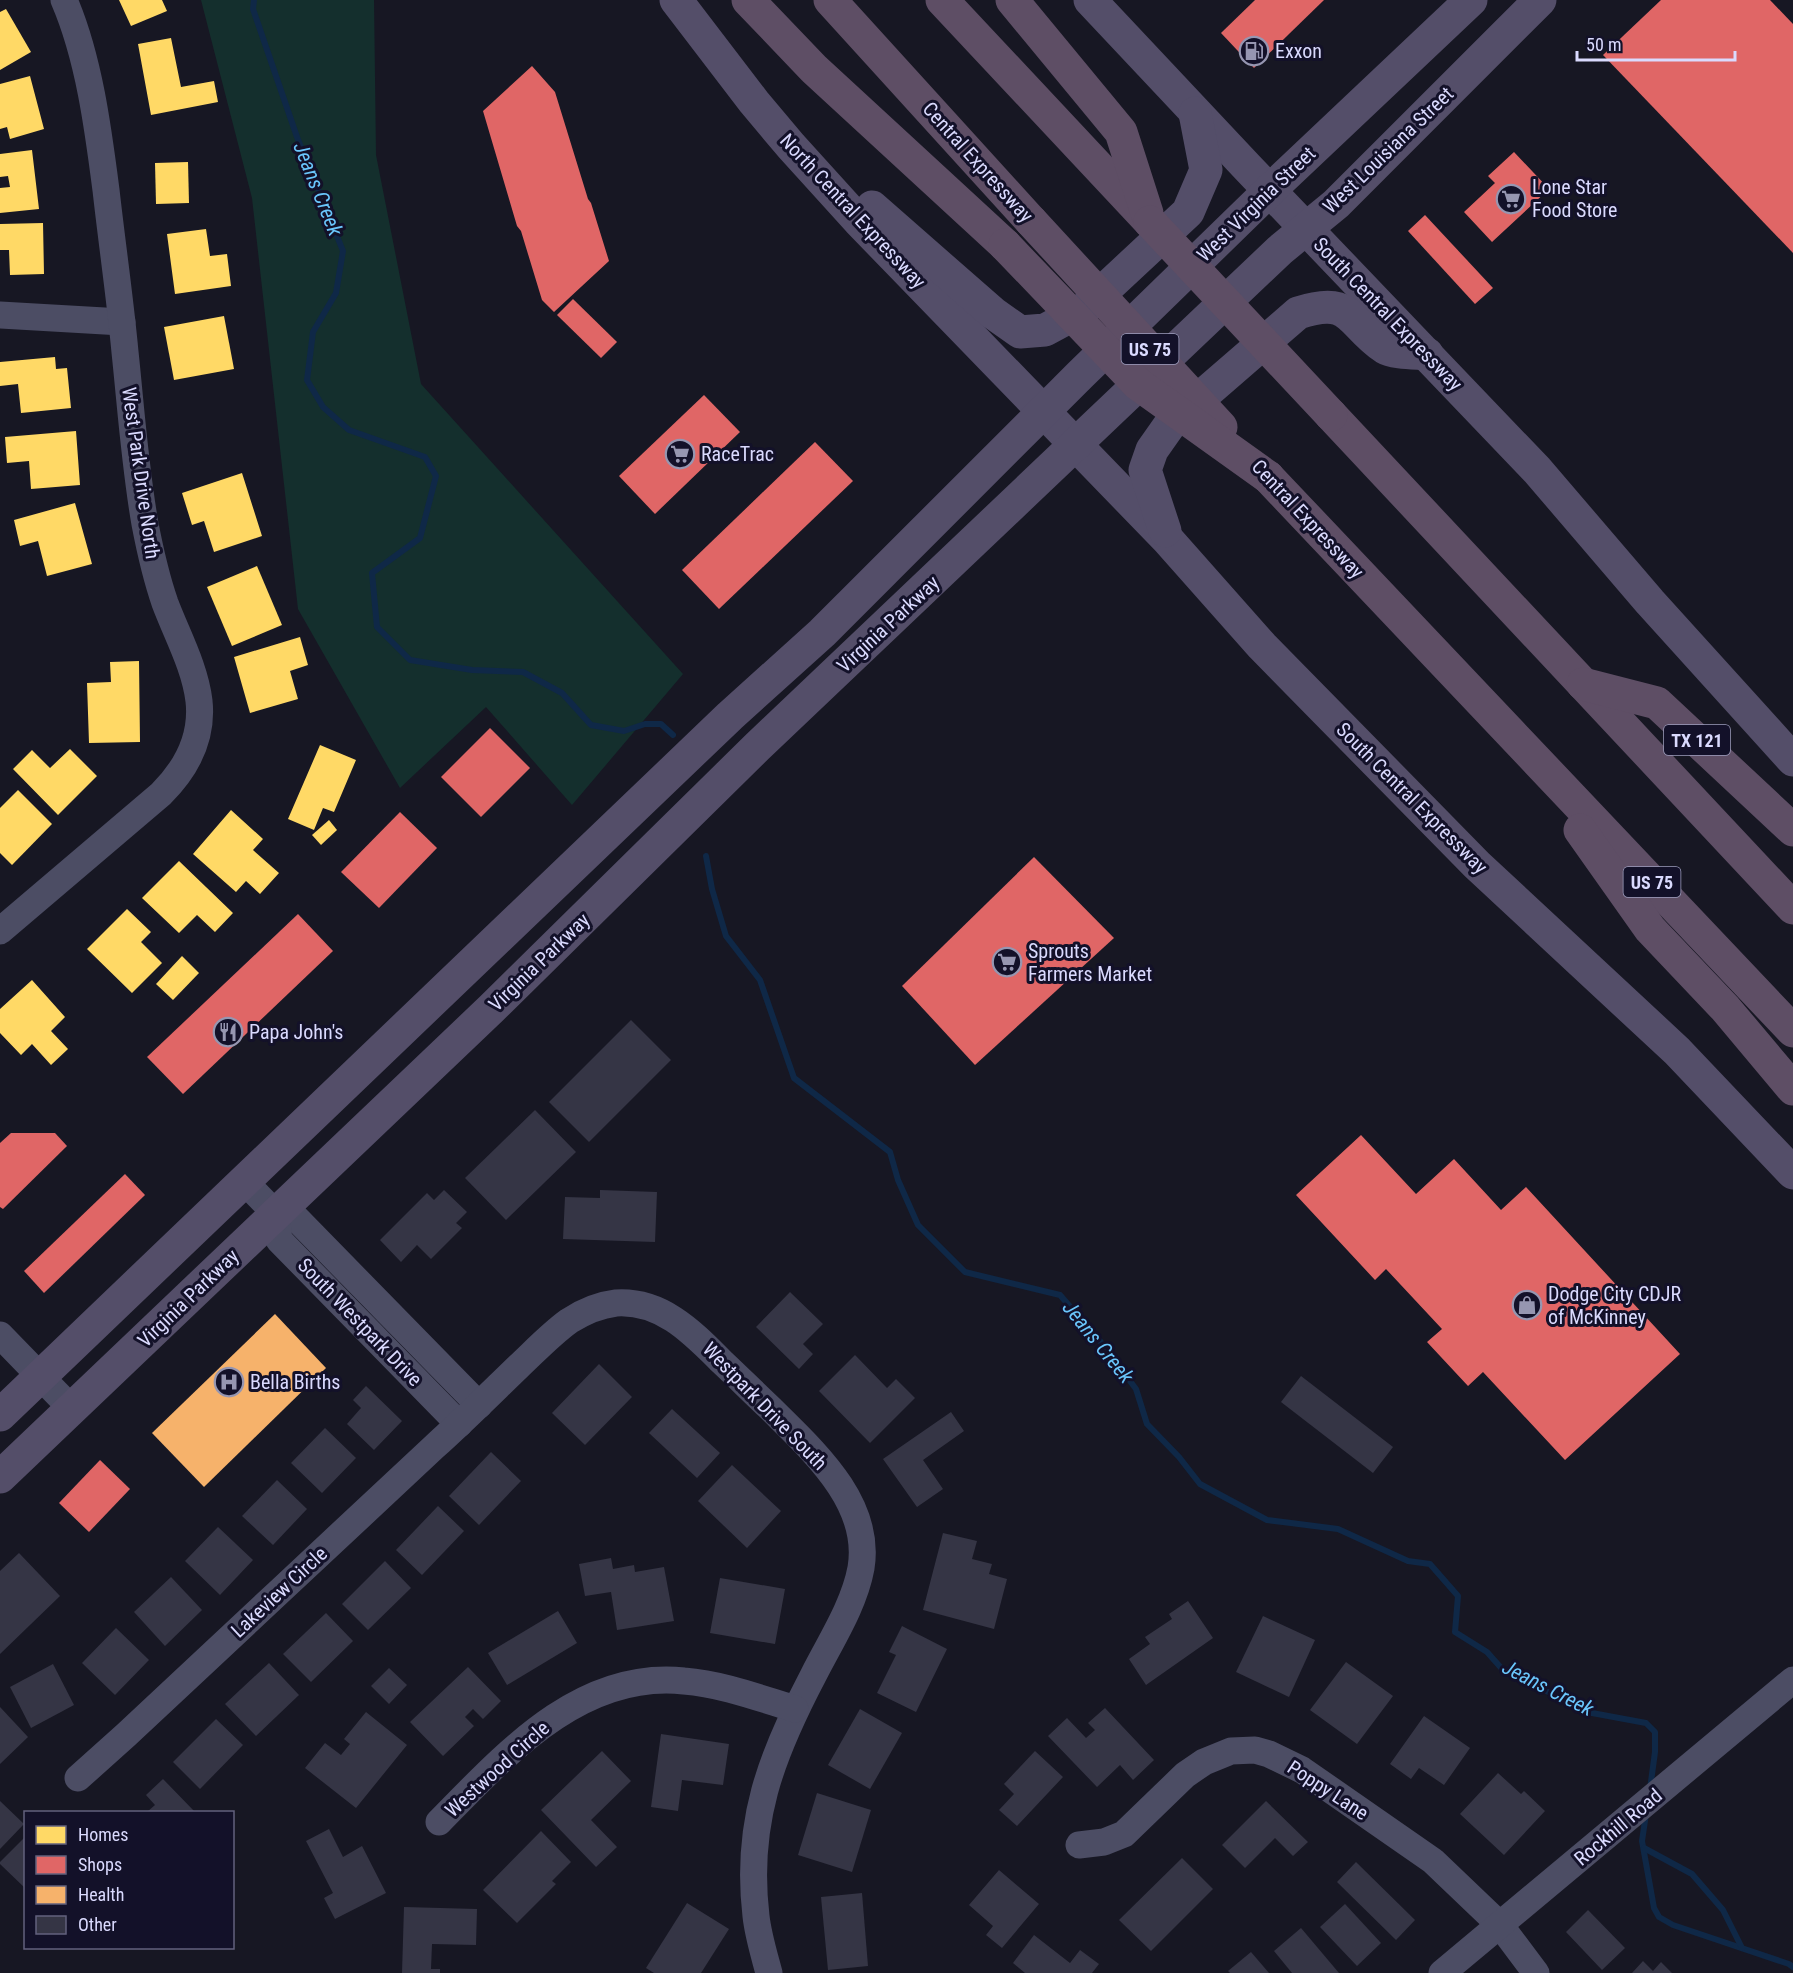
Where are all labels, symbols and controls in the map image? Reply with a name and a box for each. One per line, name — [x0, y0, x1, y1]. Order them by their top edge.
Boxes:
scale bar — [1577, 24, 1734, 62]
text: 50 m — [1586, 34, 1621, 55]
fuel station icon: Exxon — [1238, 35, 1270, 67]
place label: Exxon — [1275, 39, 1322, 63]
street label: West Louisiana Street — [1318, 82, 1458, 218]
street label: Central Expressway — [918, 97, 1038, 227]
street label: North Central Expressway — [775, 129, 931, 293]
water label: Jeans Creek — [288, 139, 348, 240]
street label: West Virginia Street — [1192, 141, 1320, 267]
place label: Lone Star Food Store — [1532, 175, 1617, 222]
supermarket icon: Lone Star Food Store — [1495, 183, 1527, 215]
street label: South Central Expressway — [1309, 232, 1467, 396]
road number: US 75 — [1122, 334, 1178, 364]
street label: West Park Drive North — [117, 386, 165, 560]
supermarket icon: RaceTrac — [664, 438, 696, 470]
place label: RaceTrac — [701, 442, 774, 466]
street label: Central Expressway — [1247, 455, 1369, 583]
street label: Virginia Parkway — [832, 571, 944, 677]
street label: South Central Expressway — [1331, 717, 1493, 879]
road number: TX 121 — [1664, 725, 1730, 755]
road number: US 75 — [1624, 867, 1680, 897]
street label: Virginia Parkway — [484, 908, 594, 1016]
place label: Sprouts Farmers Market — [1028, 939, 1152, 986]
supermarket icon: Sprouts Farmers Market — [991, 946, 1023, 978]
restaurant icon: Papa John's — [212, 1016, 244, 1048]
place label: Papa John's — [249, 1020, 343, 1044]
street label: Virginia Parkway — [133, 1244, 243, 1352]
street label: South Westpark Drive — [293, 1253, 427, 1391]
place label: Dodge City CDJR of McKinney — [1548, 1282, 1681, 1329]
shop icon: Dodge City CDJR of McKinney — [1511, 1289, 1543, 1321]
water label: Jeans Creek — [1058, 1296, 1139, 1389]
street label: Westpark Drive South — [698, 1337, 832, 1475]
hospital icon: Bella Births — [213, 1366, 245, 1398]
place label: Bella Births — [250, 1370, 340, 1394]
street label: Lakeview Circle — [226, 1542, 332, 1642]
water label: Jeans Creek — [1498, 1655, 1598, 1722]
street label: Westwood Circle — [440, 1716, 554, 1822]
street label: Poppy Lane — [1283, 1755, 1373, 1825]
street label: Rockhill Road — [1569, 1783, 1667, 1871]
legend — [24, 1811, 234, 1949]
text: Homes — [78, 1824, 128, 1845]
text: Shops — [78, 1854, 122, 1875]
text: Health — [78, 1884, 124, 1905]
text: Other — [78, 1914, 117, 1935]

